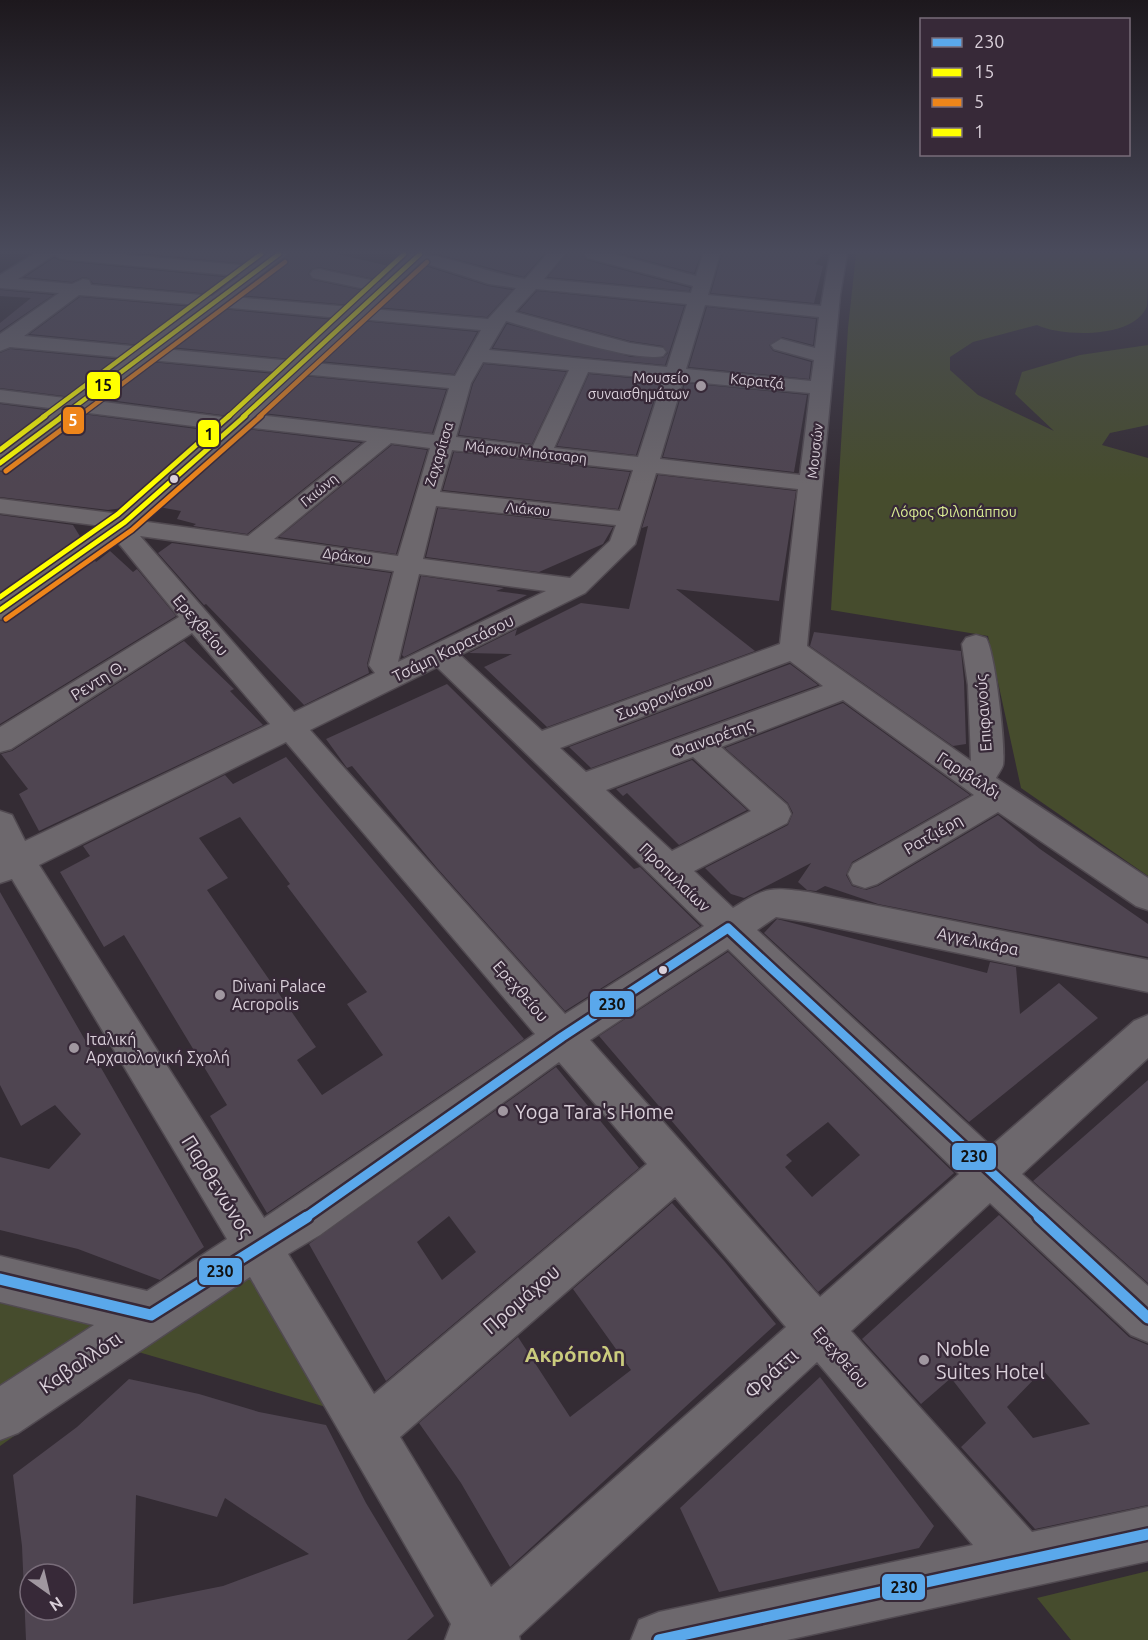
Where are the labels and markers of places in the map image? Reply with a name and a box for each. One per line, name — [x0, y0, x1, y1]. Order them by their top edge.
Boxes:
place label: Μουσείο συναισθημάτων — [588, 370, 689, 402]
marker: Μουσείο συναισθημάτων — [694, 379, 708, 393]
unlabelled marker — [168, 473, 180, 485]
unlabelled marker — [657, 964, 669, 976]
place label: Divani Palace Acropolis — [232, 977, 326, 1013]
marker: Divani Palace Acropolis — [213, 988, 227, 1002]
place label: Ιταλική Αρχαιολογική Σχολή — [86, 1030, 230, 1066]
marker: Ιταλική Αρχαιολογική Σχολή — [67, 1041, 81, 1055]
place label: Yoga Tara's Home — [515, 1100, 674, 1123]
marker: Yoga Tara's Home — [496, 1104, 510, 1118]
place label: Noble Suites Hotel — [936, 1337, 1045, 1383]
marker: Noble Suites Hotel — [917, 1353, 931, 1367]

